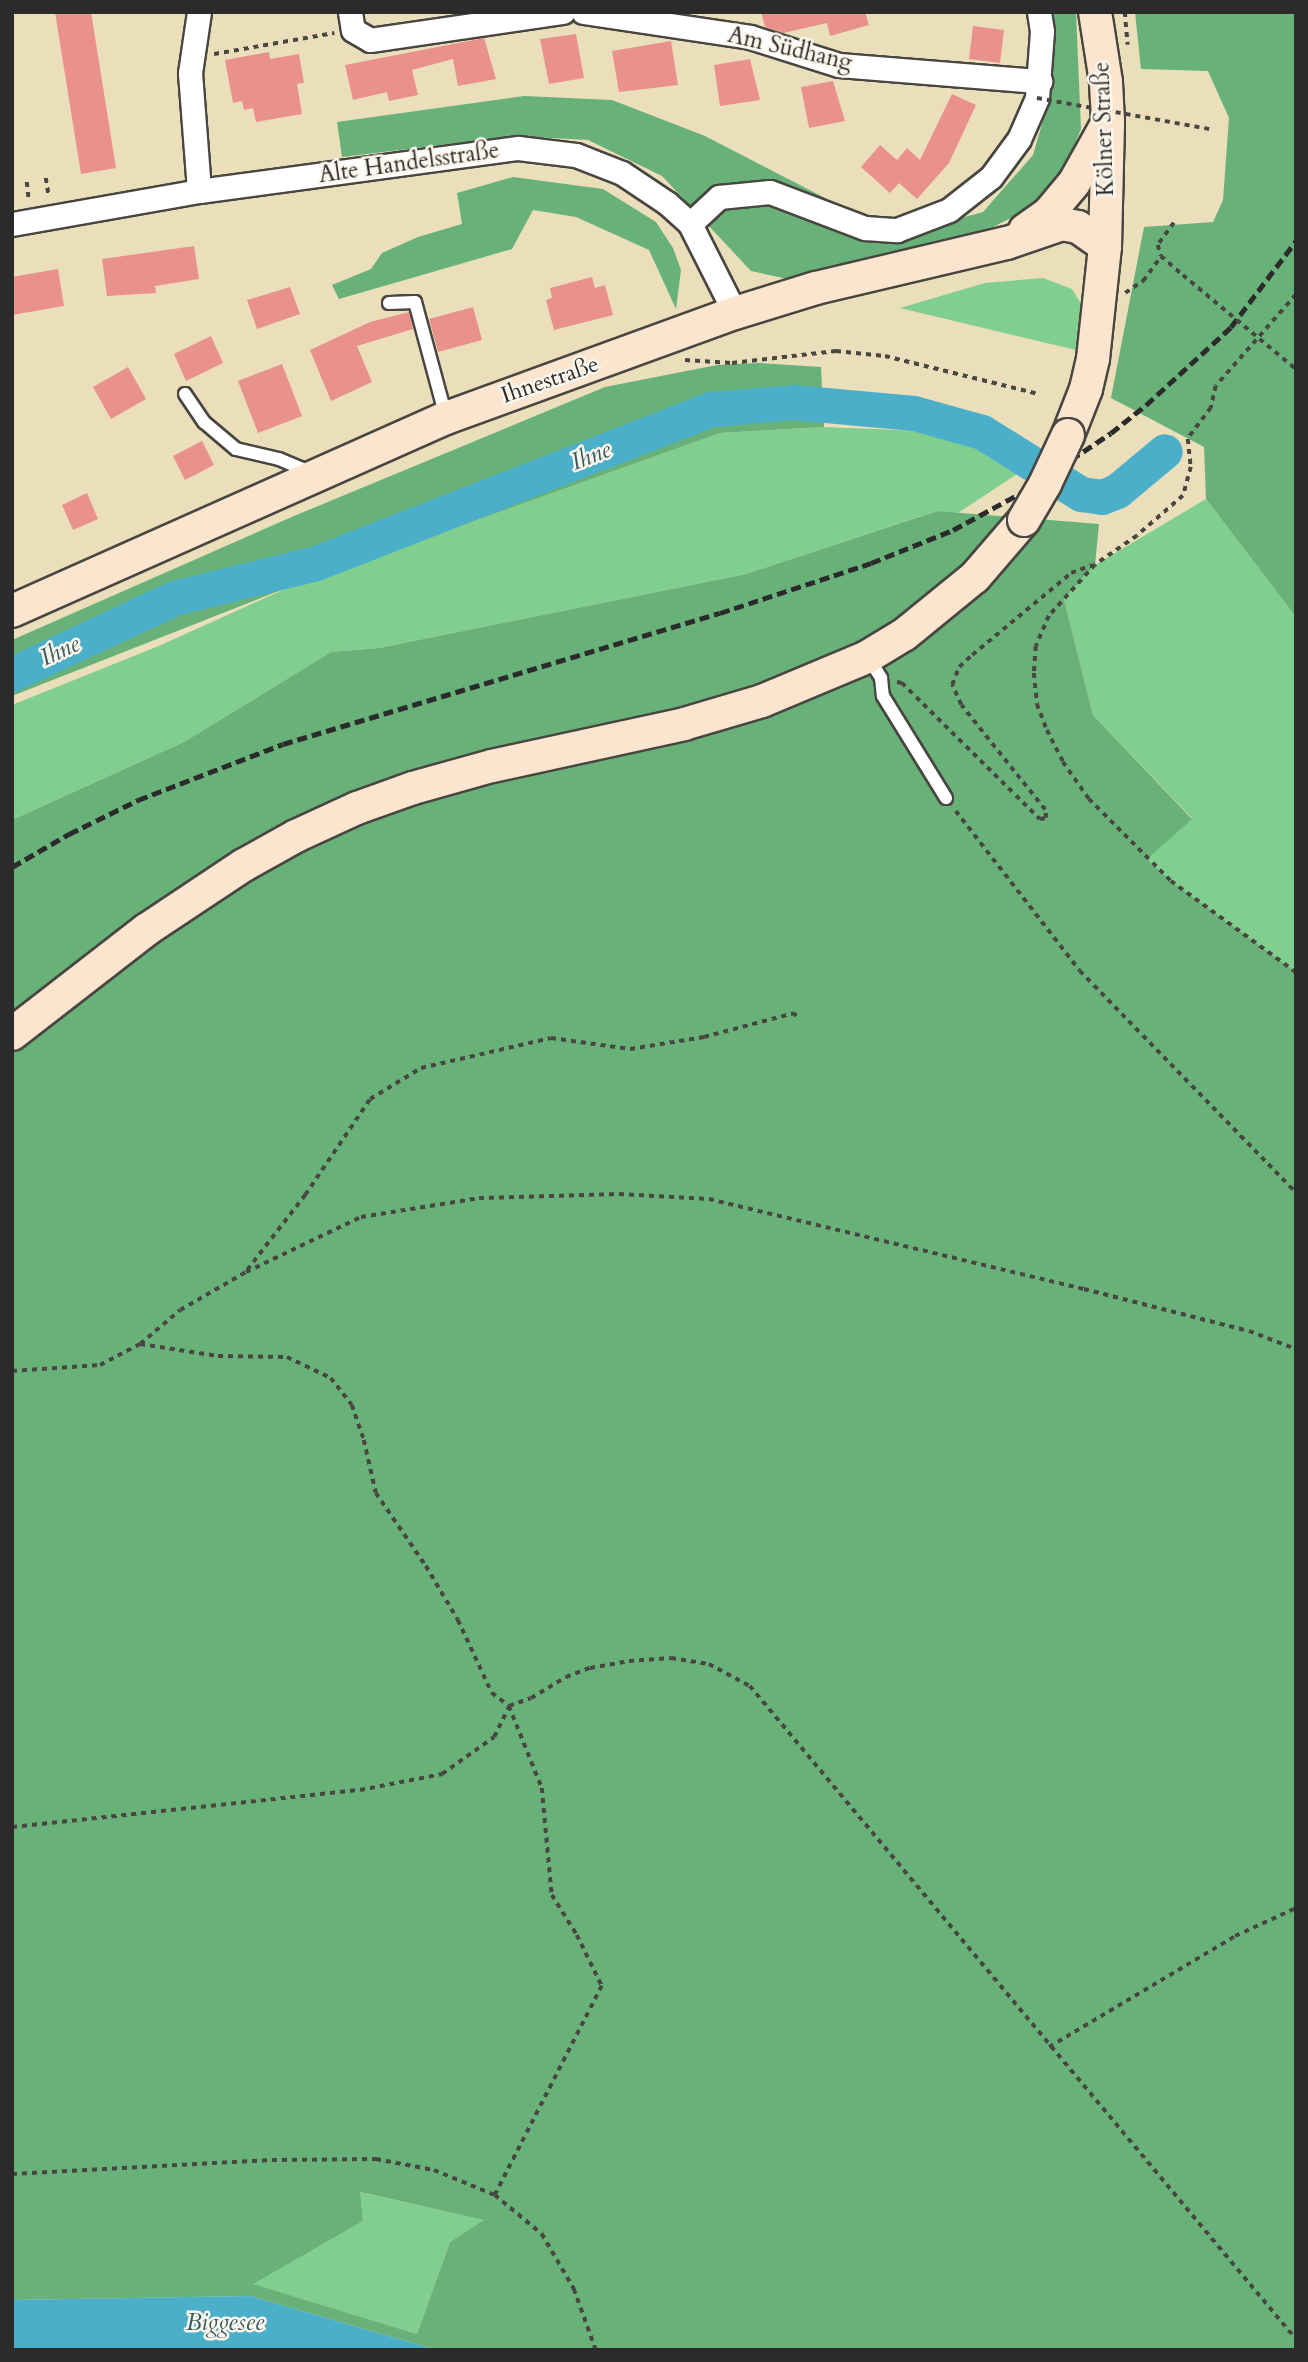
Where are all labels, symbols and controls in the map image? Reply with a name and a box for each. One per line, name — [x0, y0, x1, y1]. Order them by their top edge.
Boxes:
street label: Am Südhang — [725, 21, 855, 77]
street label: Kölner Straße — [1088, 61, 1120, 197]
street label: Alte Handelsstraße — [317, 137, 501, 189]
street label: Ihnestraße — [498, 350, 602, 410]
water label: Ihne — [567, 435, 615, 477]
water label: Ihne — [36, 629, 84, 673]
water label: Biggesee — [186, 2309, 264, 2337]

